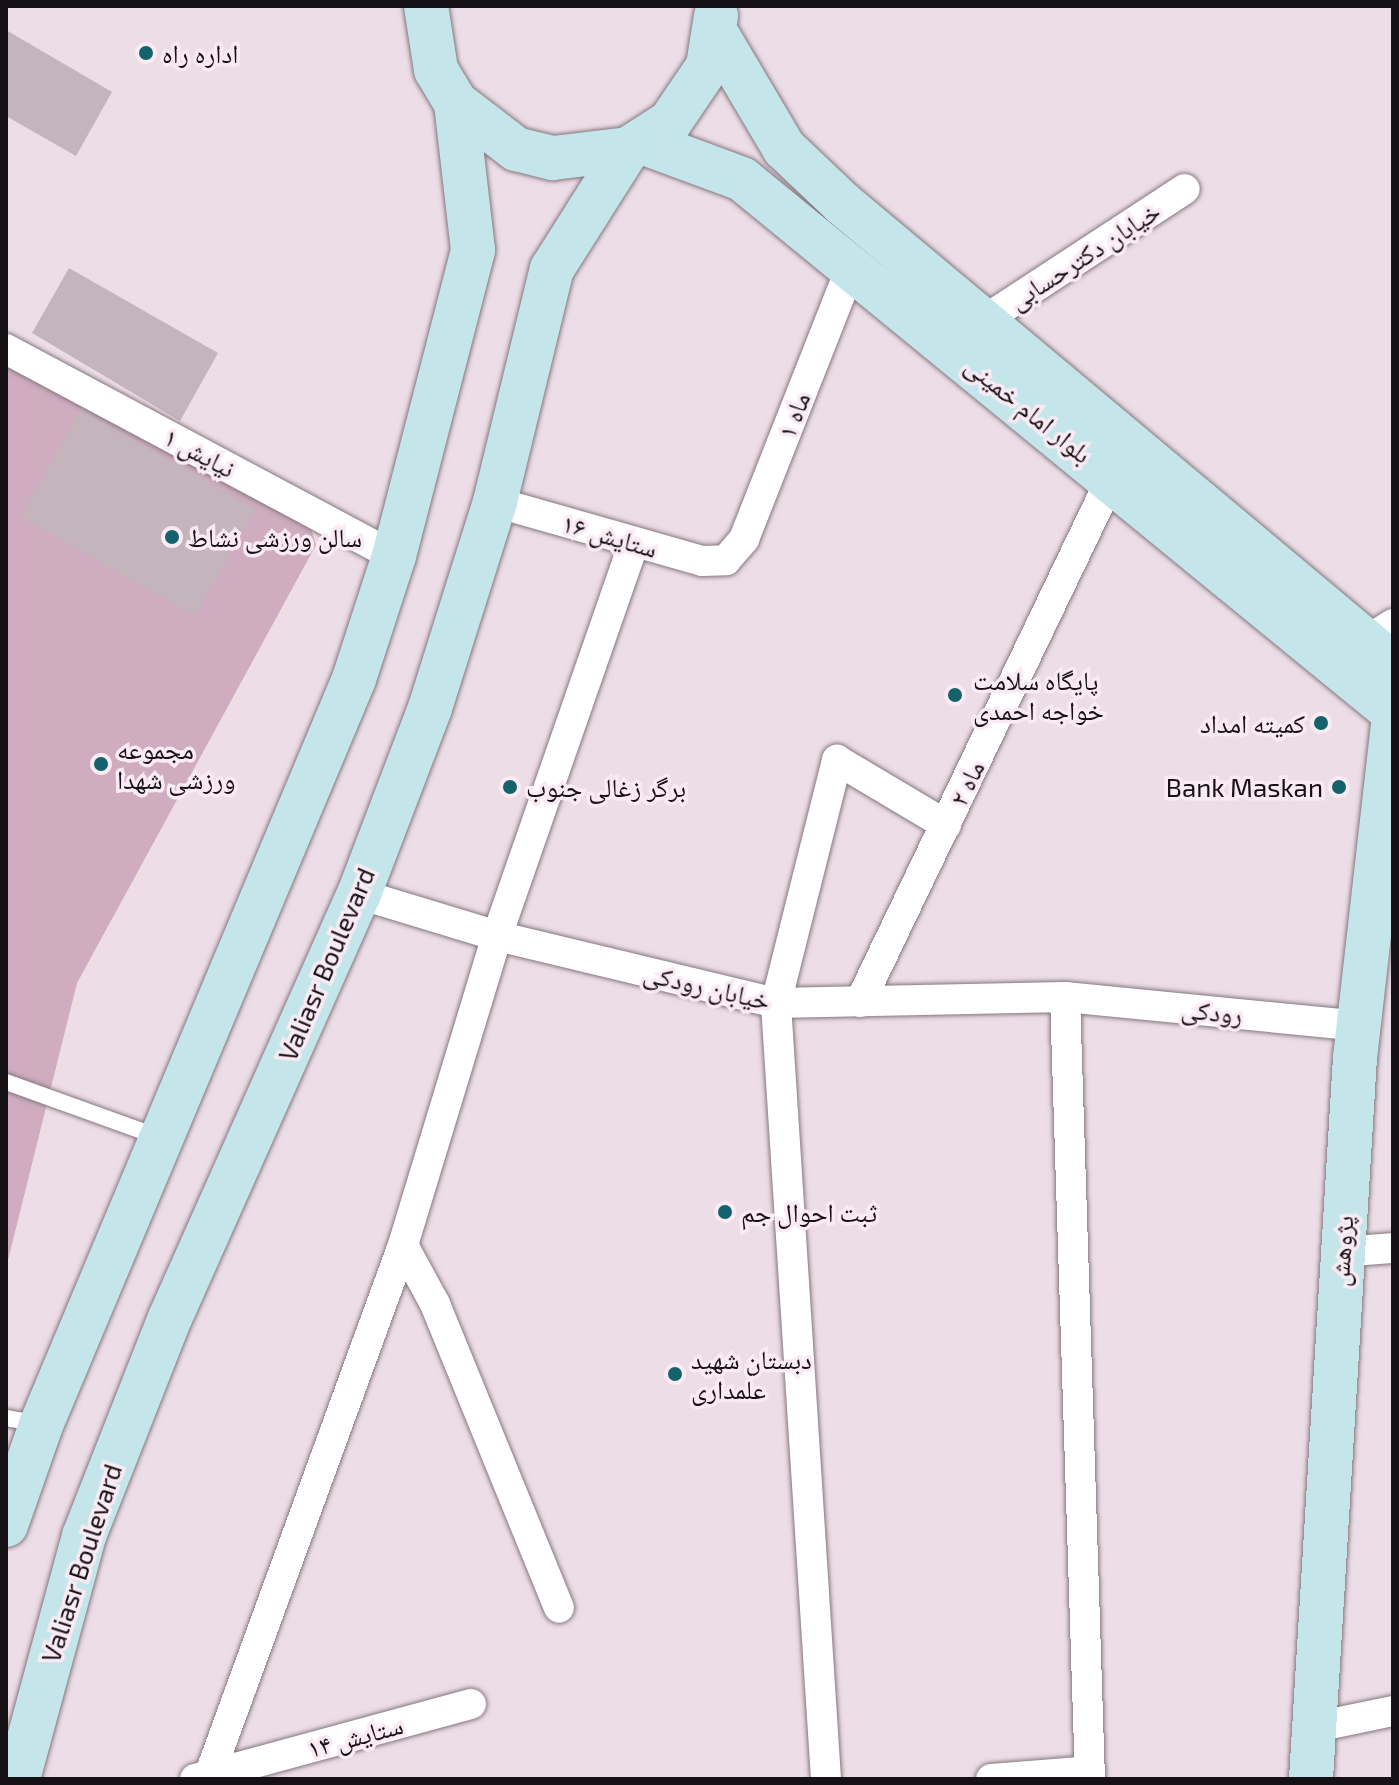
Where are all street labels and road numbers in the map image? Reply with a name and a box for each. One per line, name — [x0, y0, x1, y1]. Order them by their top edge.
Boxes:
street label: خیابان دکترحسابی — [1003, 195, 1165, 315]
street label: بلوار امام خمینی — [960, 349, 1098, 469]
street label: ماه ۱ — [770, 388, 816, 442]
street label: نیایش ۱ — [159, 420, 241, 484]
street label: ستایش ۱۶ — [559, 507, 661, 563]
street label: ماه ۲ — [942, 755, 990, 811]
street label: Valiasr Boulevard — [271, 862, 381, 1066]
street label: خیابان رودکی — [641, 956, 773, 1016]
street label: رودکی — [1180, 992, 1244, 1030]
street label: پژوهش — [1323, 1214, 1359, 1288]
street label: Valiasr Boulevard — [34, 1459, 128, 1667]
street label: ستایش ۱۴ — [304, 1708, 406, 1764]

